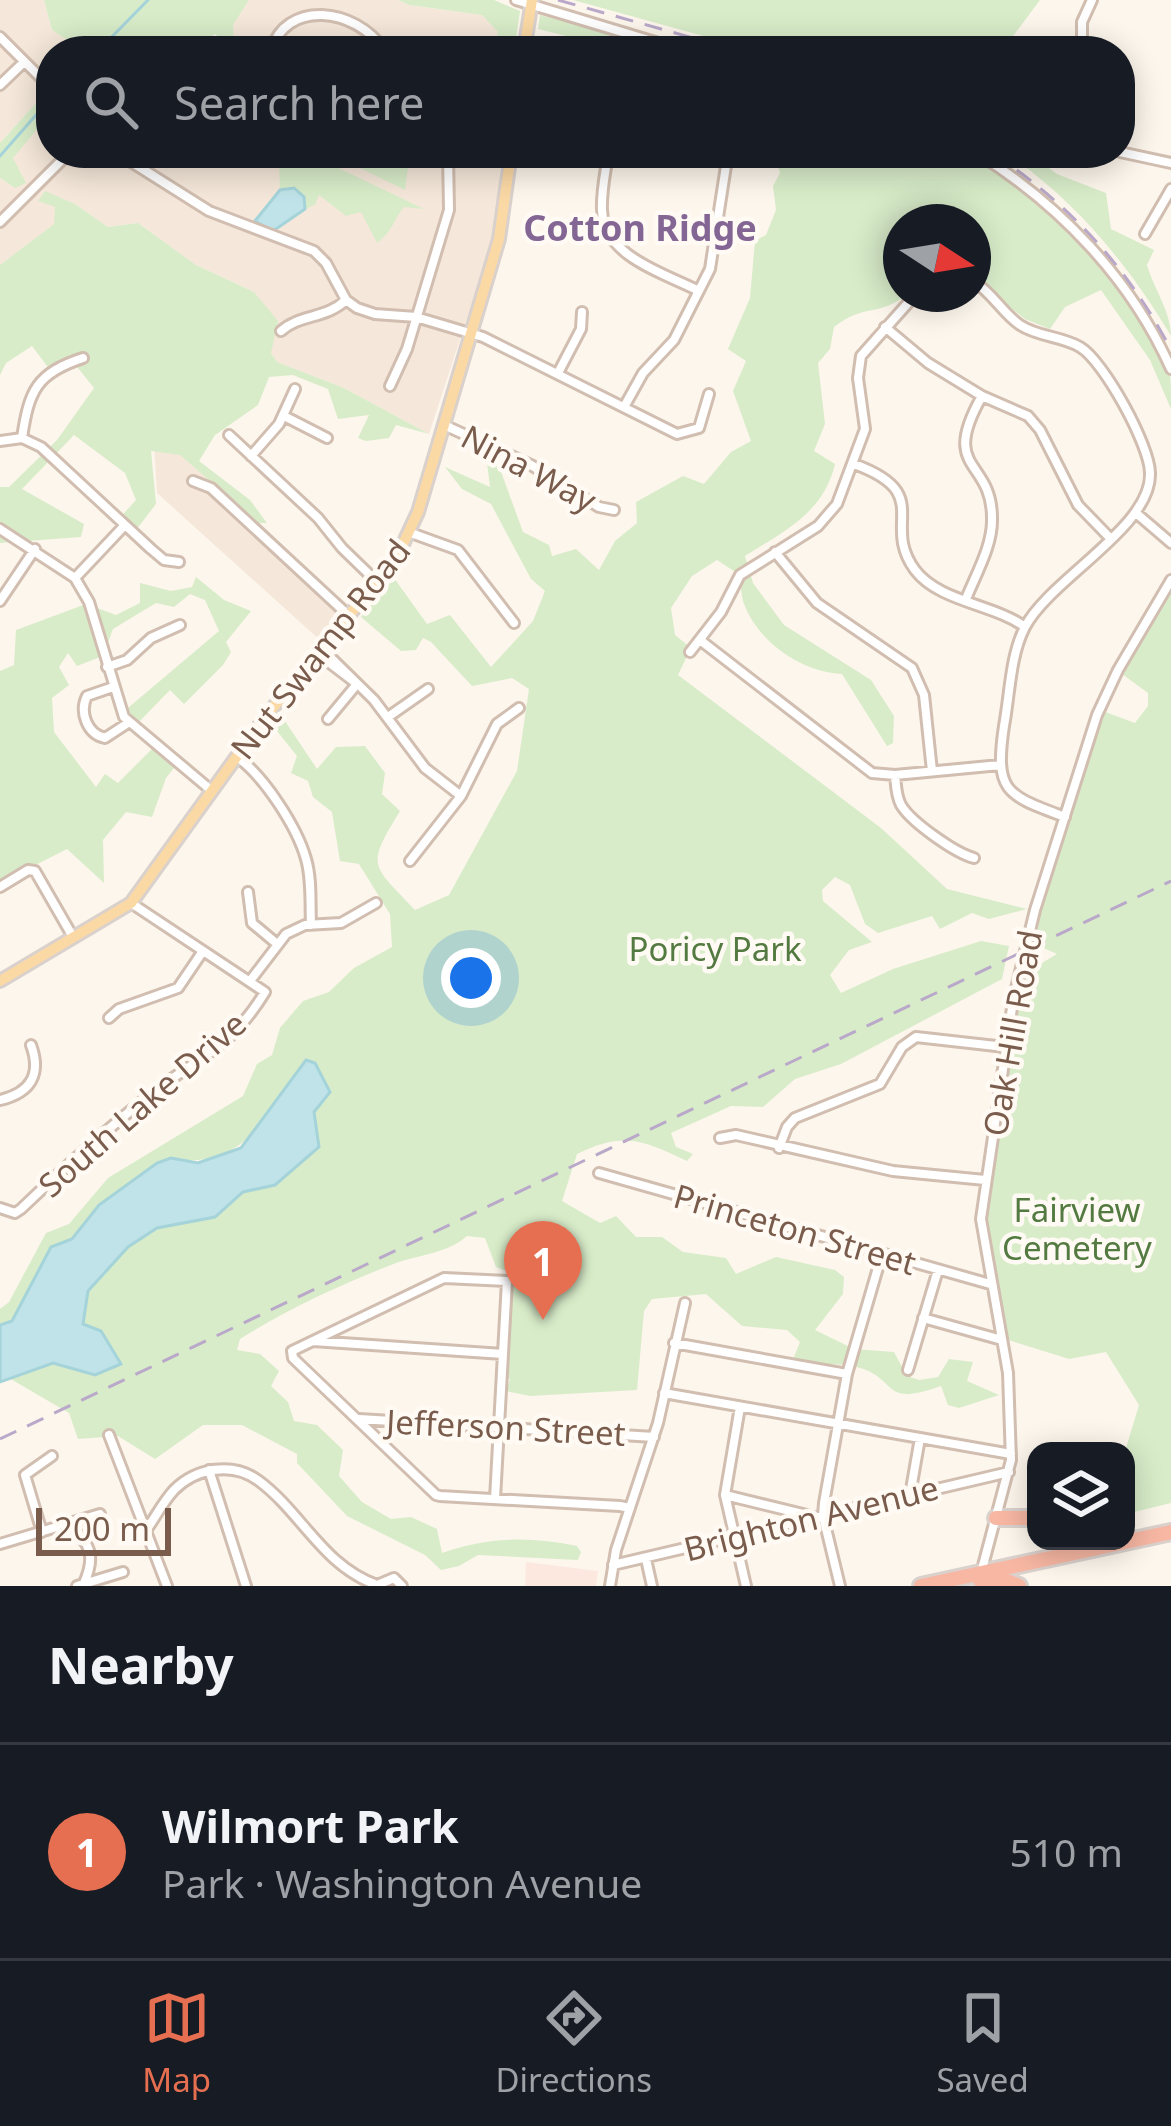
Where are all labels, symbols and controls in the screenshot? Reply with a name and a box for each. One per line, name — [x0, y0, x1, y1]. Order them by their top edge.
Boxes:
search box — [36, 36, 1135, 168]
icon: search — [78, 69, 144, 135]
text: Search here — [174, 72, 424, 133]
district label: Cotton Ridge — [523, 203, 757, 252]
north arrow — [883, 204, 991, 312]
street label: Nina Way — [454, 414, 604, 522]
street label: Nut Swamp Road — [220, 530, 420, 768]
park label: Poricy Park — [628, 926, 802, 971]
street label: Oak Hill Road — [972, 926, 1052, 1140]
your location — [441, 948, 501, 1008]
street label: South Lake Drive — [29, 1001, 255, 1207]
street label: Princeton Street — [669, 1173, 921, 1285]
park label: Fairview Cemetery — [1002, 1187, 1152, 1270]
pin: 1 — [504, 1221, 582, 1320]
street label: Jefferson Street — [382, 1398, 627, 1456]
map controls — [1027, 1442, 1135, 1550]
button: layers — [1027, 1442, 1135, 1550]
street label: Brighton Avenue — [679, 1465, 943, 1571]
scale bar — [36, 1502, 171, 1555]
text: 200 m — [54, 1506, 150, 1551]
text: Nearby — [48, 1629, 234, 1699]
text: Wilmort Park — [162, 1795, 459, 1856]
text: 1 — [76, 1825, 98, 1878]
text: 510 m — [1009, 1825, 1123, 1878]
text: Park · Washington Avenue — [162, 1856, 642, 1909]
tab: Map — [142, 1985, 211, 2102]
tab: Directions — [495, 1985, 652, 2102]
tab: Saved — [936, 1985, 1029, 2102]

